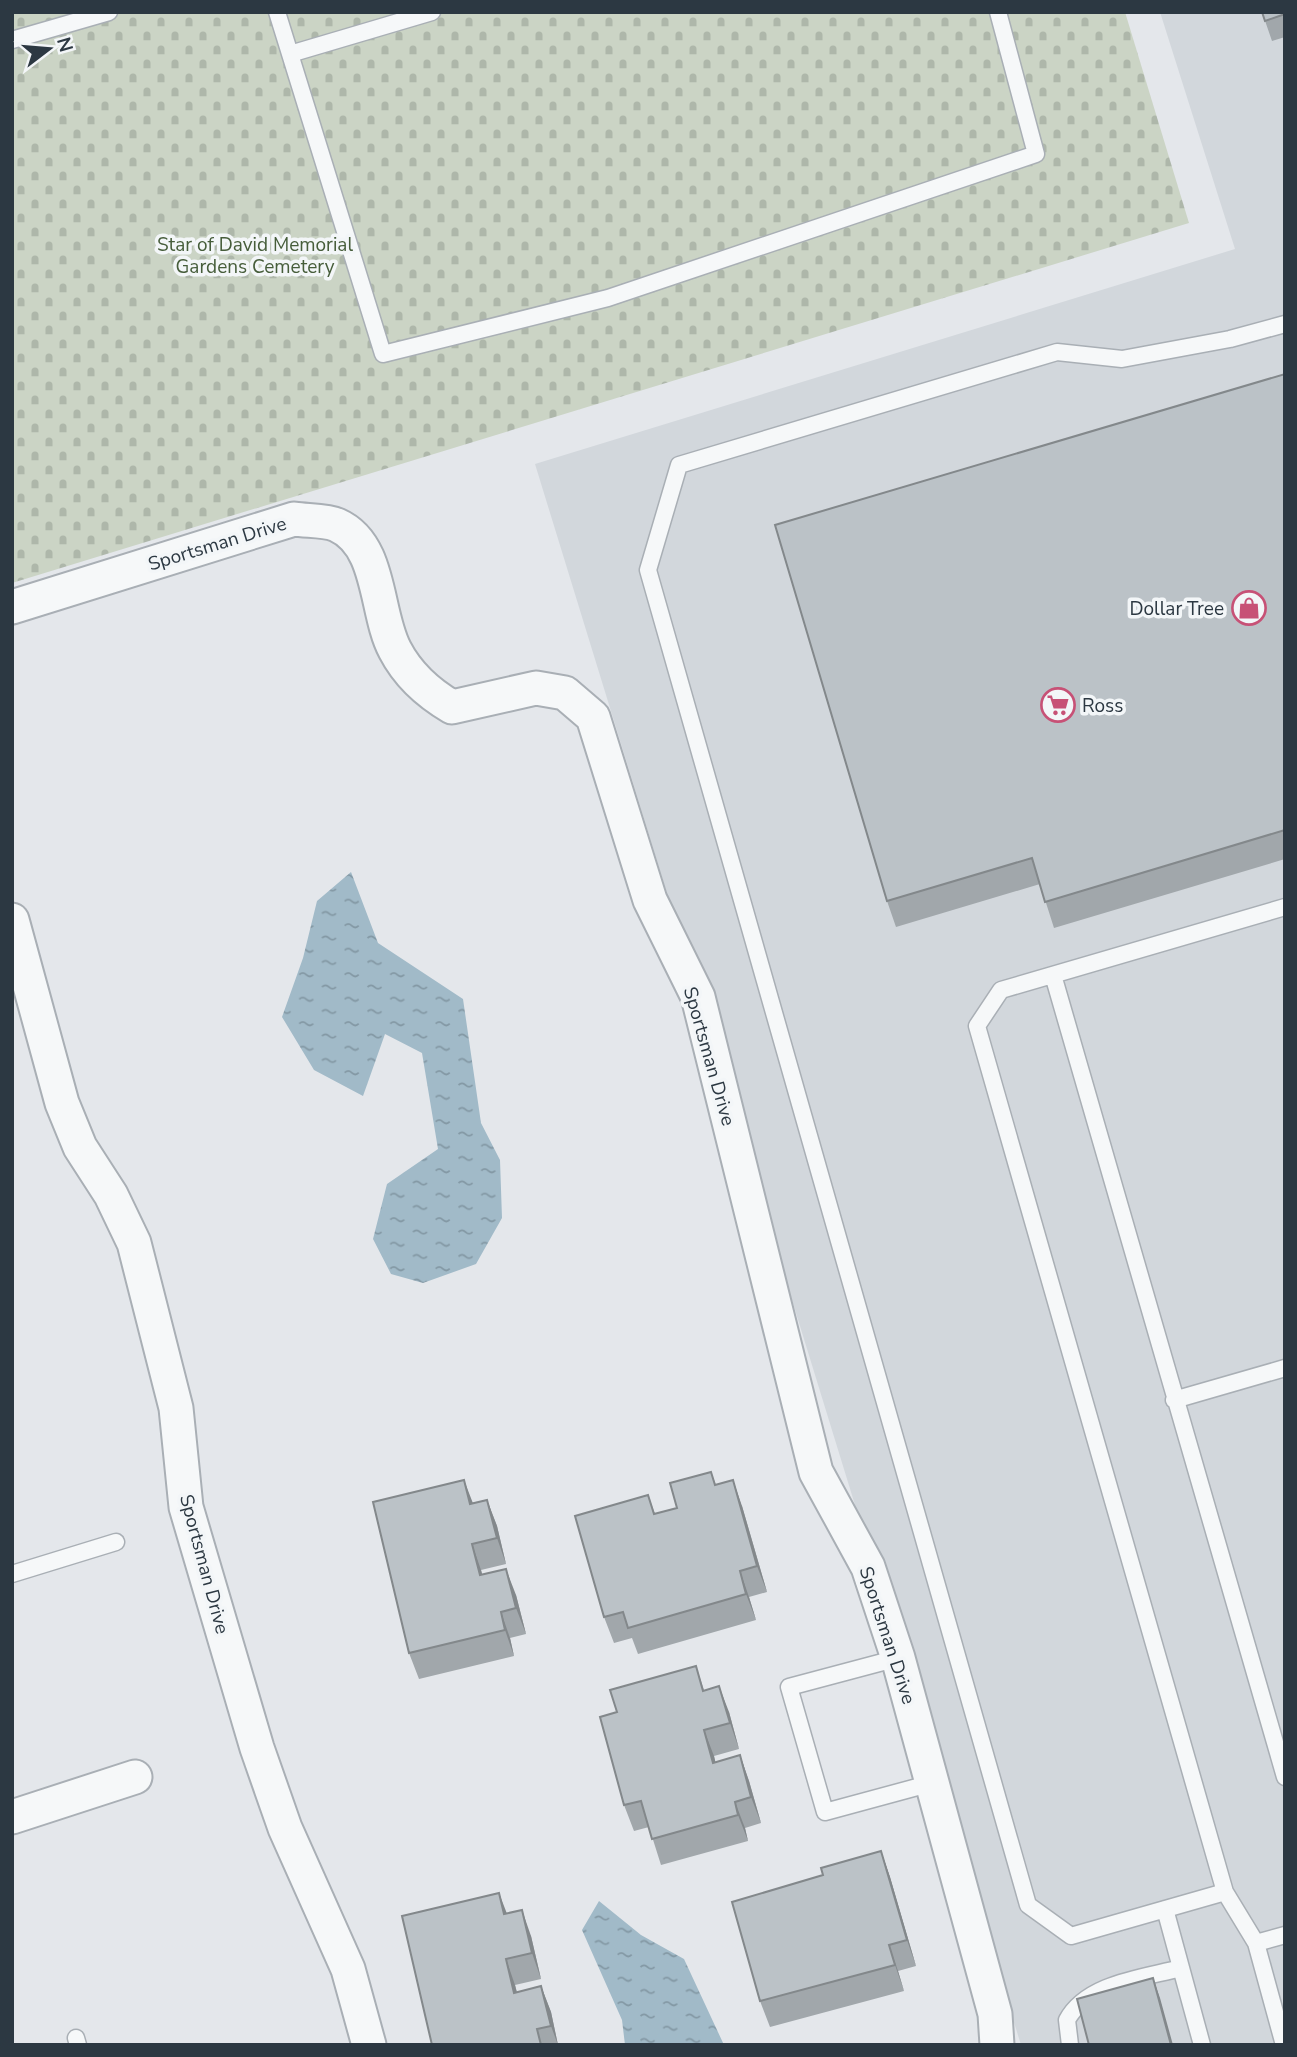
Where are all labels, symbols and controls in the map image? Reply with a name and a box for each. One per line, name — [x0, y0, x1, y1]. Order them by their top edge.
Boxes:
north arrow — [14, 14, 84, 84]
text: N — [50, 34, 79, 55]
park label: Star of David Memorial Gardens Cemetery — [157, 232, 353, 280]
street label: Sportsman Drive — [145, 511, 290, 577]
shop icon: Dollar Tree — [1230, 589, 1268, 627]
place label: Dollar Tree — [1129, 596, 1224, 622]
supermarket icon: Ross — [1039, 686, 1077, 724]
place label: Ross — [1082, 693, 1123, 719]
street label: Sportsman Drive — [677, 984, 741, 1129]
street label: Sportsman Drive — [173, 1492, 235, 1637]
street label: Sportsman Drive — [853, 1563, 922, 1708]

